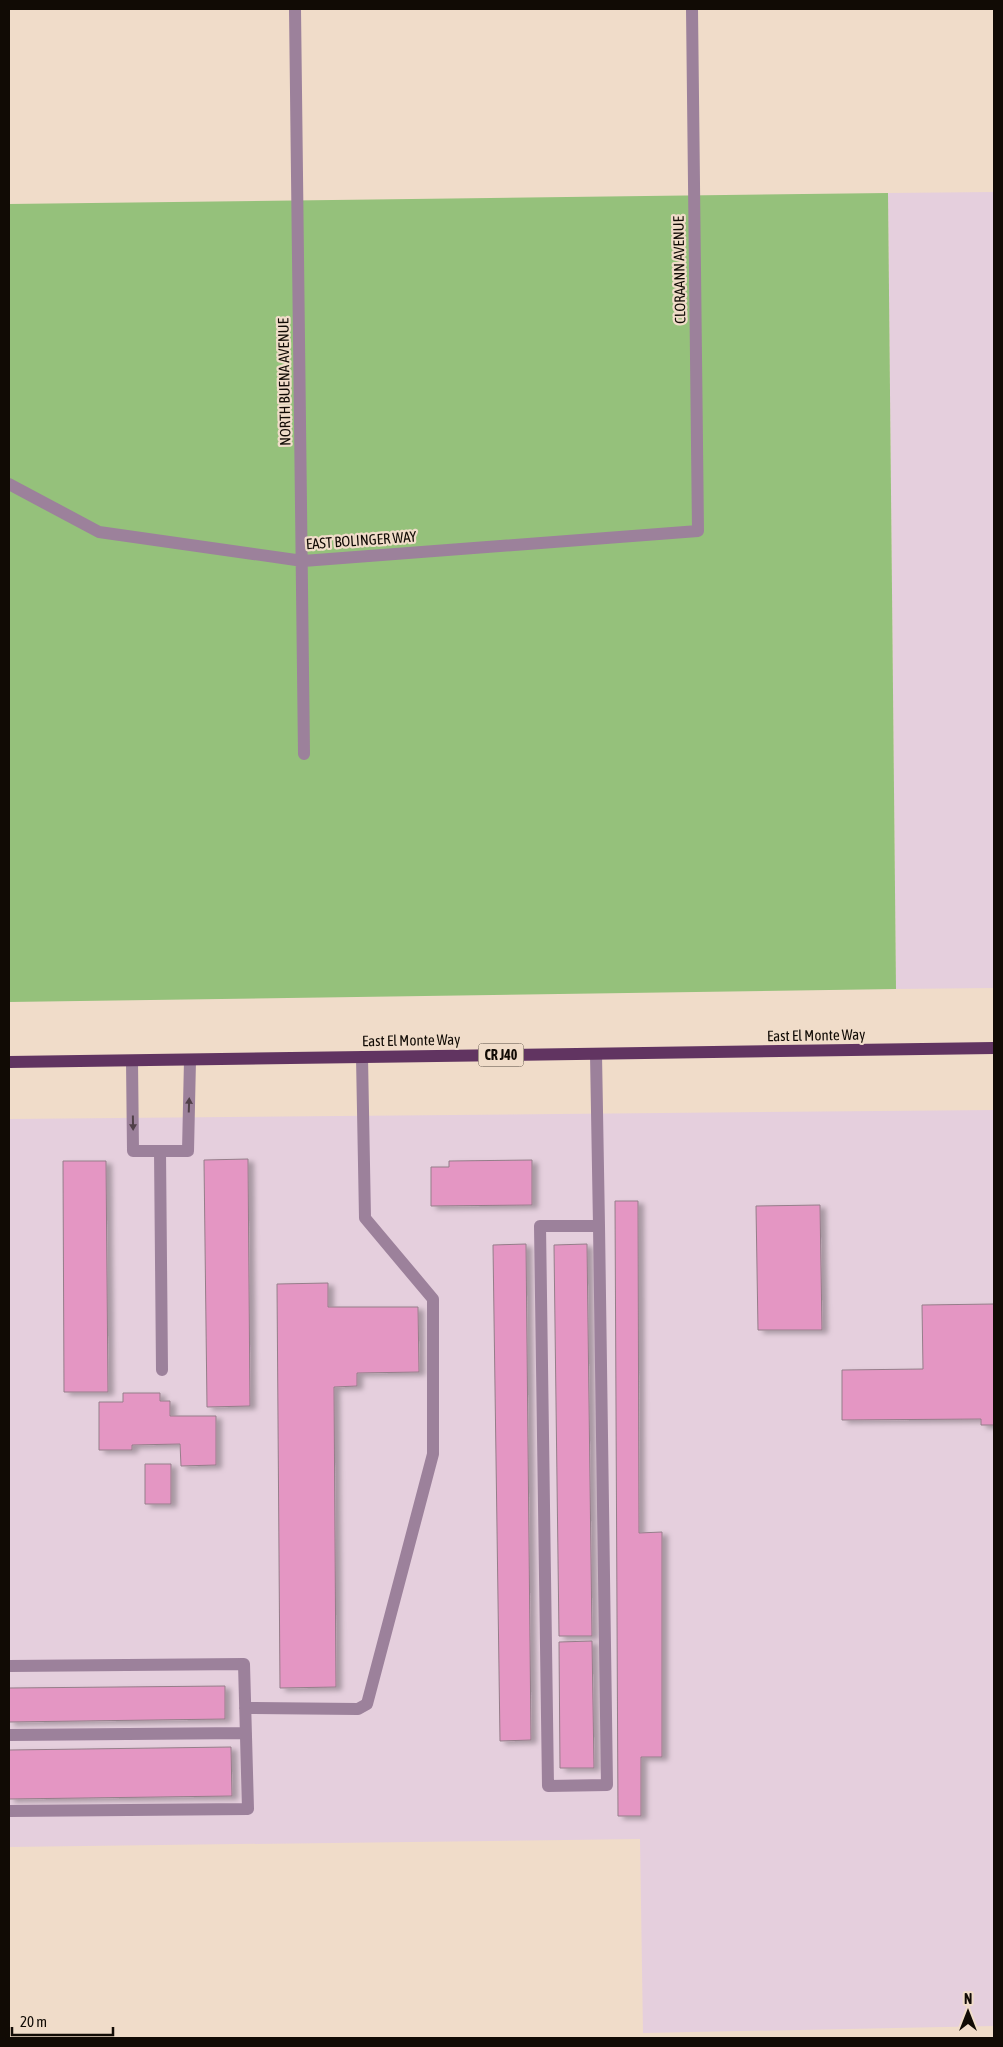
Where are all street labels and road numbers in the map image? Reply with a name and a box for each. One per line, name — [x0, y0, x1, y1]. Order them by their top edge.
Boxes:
street label: CLORAANN AVENUE — [670, 215, 688, 324]
street label: NORTH BUENA AVENUE — [274, 317, 294, 446]
street label: EAST BOLINGER WAY — [305, 528, 417, 552]
street label: East El Monte Way — [767, 1026, 865, 1044]
street label: East El Monte Way — [362, 1031, 460, 1049]
road number: CR J40 — [478, 1044, 524, 1066]

